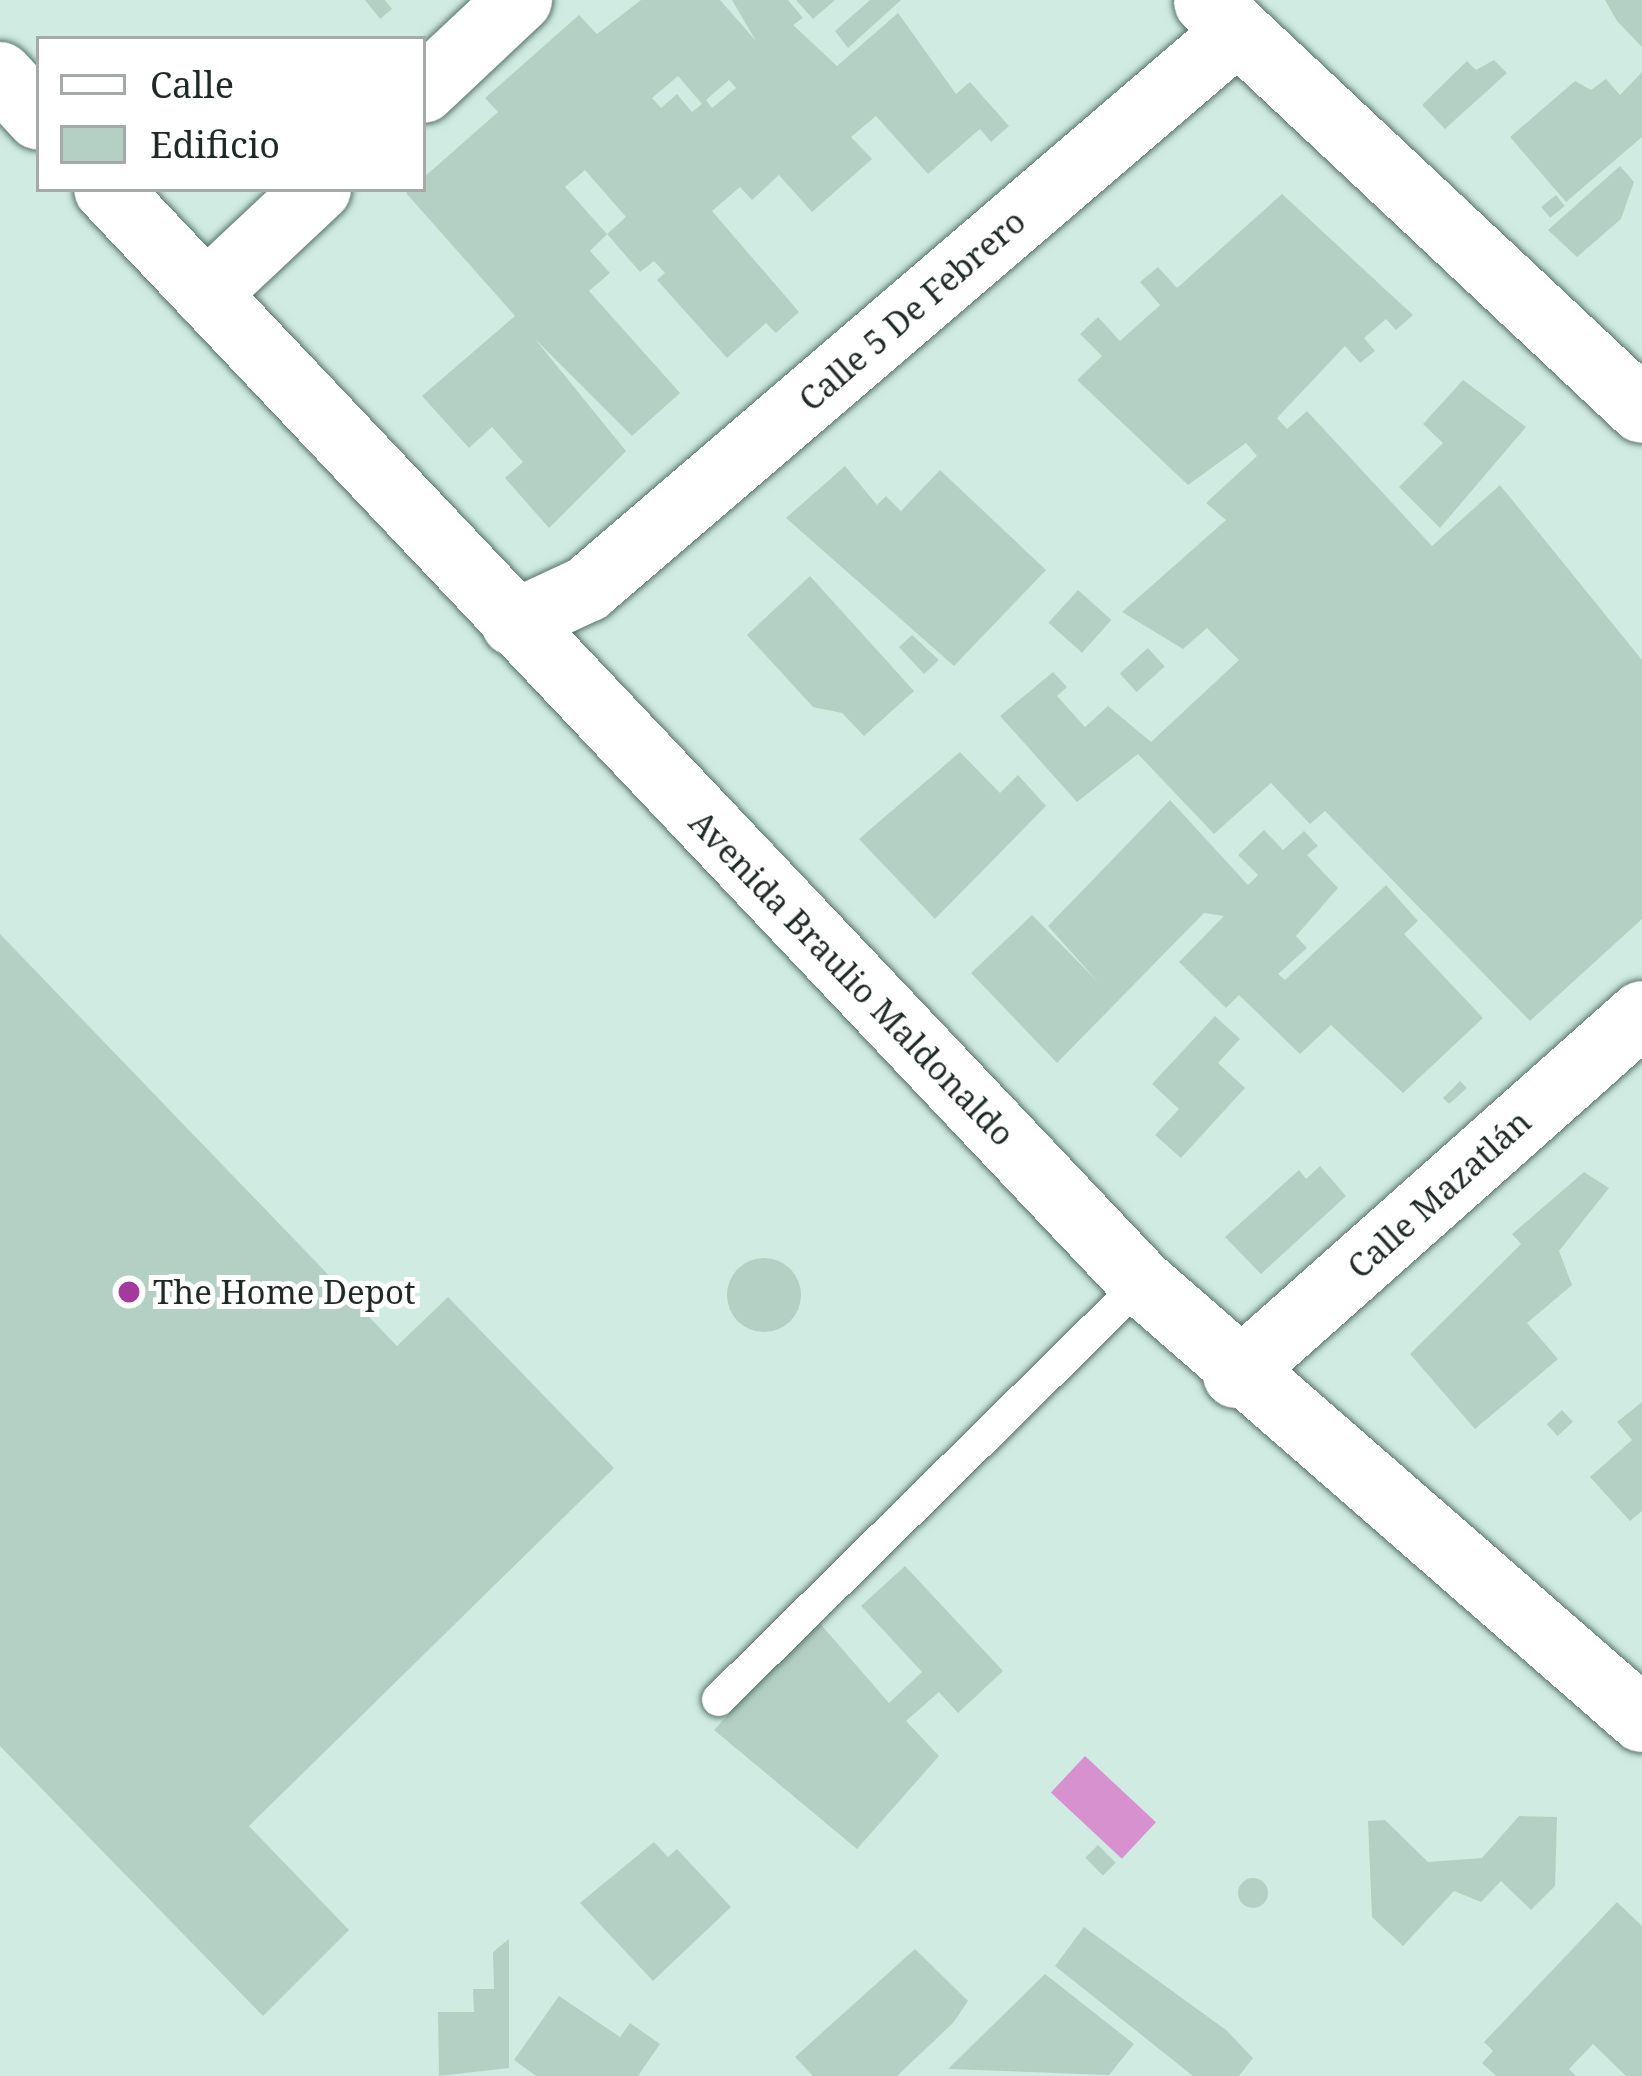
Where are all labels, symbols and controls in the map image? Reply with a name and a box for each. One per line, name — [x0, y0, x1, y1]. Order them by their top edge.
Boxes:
legend — [36, 36, 426, 192]
text: Calle — [150, 60, 234, 109]
text: Edificio — [150, 120, 280, 169]
street label: Calle 5 De Febrero — [791, 201, 1033, 419]
street label: Avenida Braulio Maldonaldo — [681, 802, 1023, 1154]
street label: Calle Mazatlán — [1339, 1102, 1539, 1286]
place label: The Home Depot — [153, 1272, 416, 1312]
marker: The Home Depot — [116, 1279, 142, 1305]

